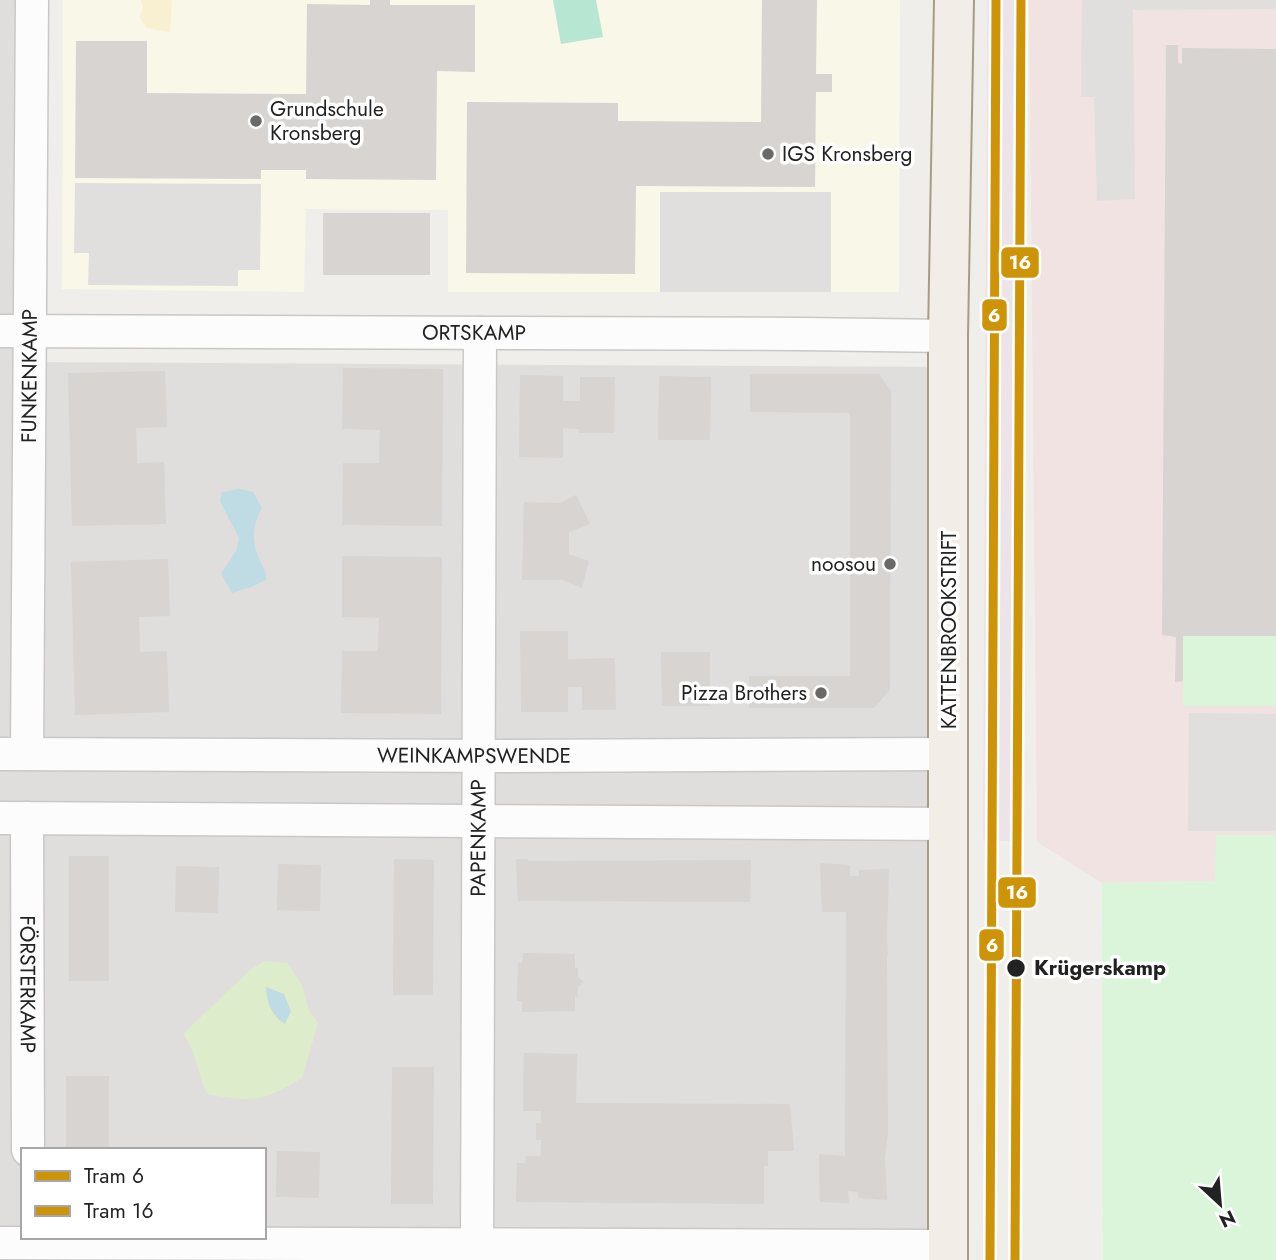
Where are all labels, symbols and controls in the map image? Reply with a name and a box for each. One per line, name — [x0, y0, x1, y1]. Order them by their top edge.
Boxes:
place label: Grundschule Kronsberg — [270, 94, 384, 148]
marker: Grundschule Kronsberg — [248, 113, 264, 129]
place label: IGS Kronsberg — [782, 139, 913, 169]
marker: IGS Kronsberg — [760, 146, 776, 162]
line badge: 16 — [1000, 246, 1040, 279]
text: 16 — [1009, 249, 1031, 276]
line badge: 6 — [981, 298, 1008, 332]
text: 6 — [988, 302, 1000, 329]
street label: FUNKENKAMP — [14, 309, 45, 443]
street label: ORTSKAMP — [422, 318, 526, 348]
street label: KATTENBROOKSTRIFT — [934, 530, 964, 729]
place label: noosou — [811, 549, 876, 579]
marker: noosou — [882, 556, 898, 572]
place label: Pizza Brothers — [681, 678, 807, 708]
marker: Pizza Brothers — [813, 685, 829, 701]
street label: WEINKAMPSWENDE — [377, 740, 571, 771]
street label: PAPENKAMP — [463, 779, 494, 897]
line badge: 16 — [997, 876, 1037, 909]
text: 16 — [1006, 879, 1028, 906]
street label: FÖRSTERKAMP — [12, 915, 43, 1053]
line badge: 6 — [978, 928, 1005, 962]
text: 6 — [986, 932, 998, 959]
place label: Krügerskamp — [1034, 953, 1166, 983]
marker: Krügerskamp — [1005, 957, 1027, 979]
legend — [21, 1148, 266, 1239]
text: Tram 6 — [84, 1161, 144, 1191]
north arrow — [1185, 1169, 1255, 1239]
text: Tram 16 — [84, 1196, 154, 1226]
text: N — [1215, 1203, 1240, 1234]

